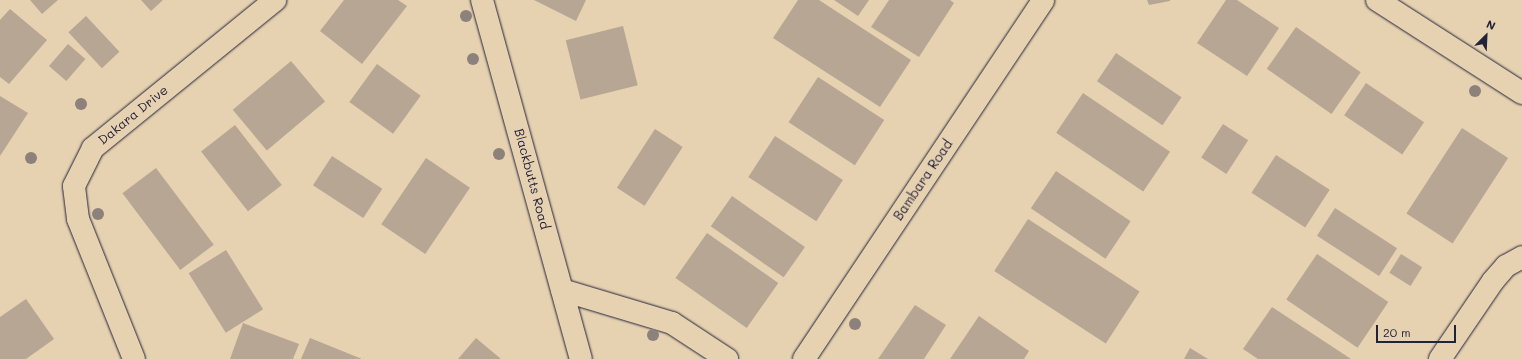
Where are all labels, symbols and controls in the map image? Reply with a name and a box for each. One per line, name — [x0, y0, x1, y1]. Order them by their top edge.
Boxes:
north arrow — [1466, 16, 1506, 56]
text: N — [1484, 16, 1498, 33]
street label: Dakara Drive — [95, 82, 171, 148]
street label: Blackbutts Road — [511, 127, 553, 231]
street label: Bambara Road — [890, 137, 956, 223]
scale bar — [1378, 317, 1458, 343]
text: 20 m — [1383, 324, 1411, 340]

